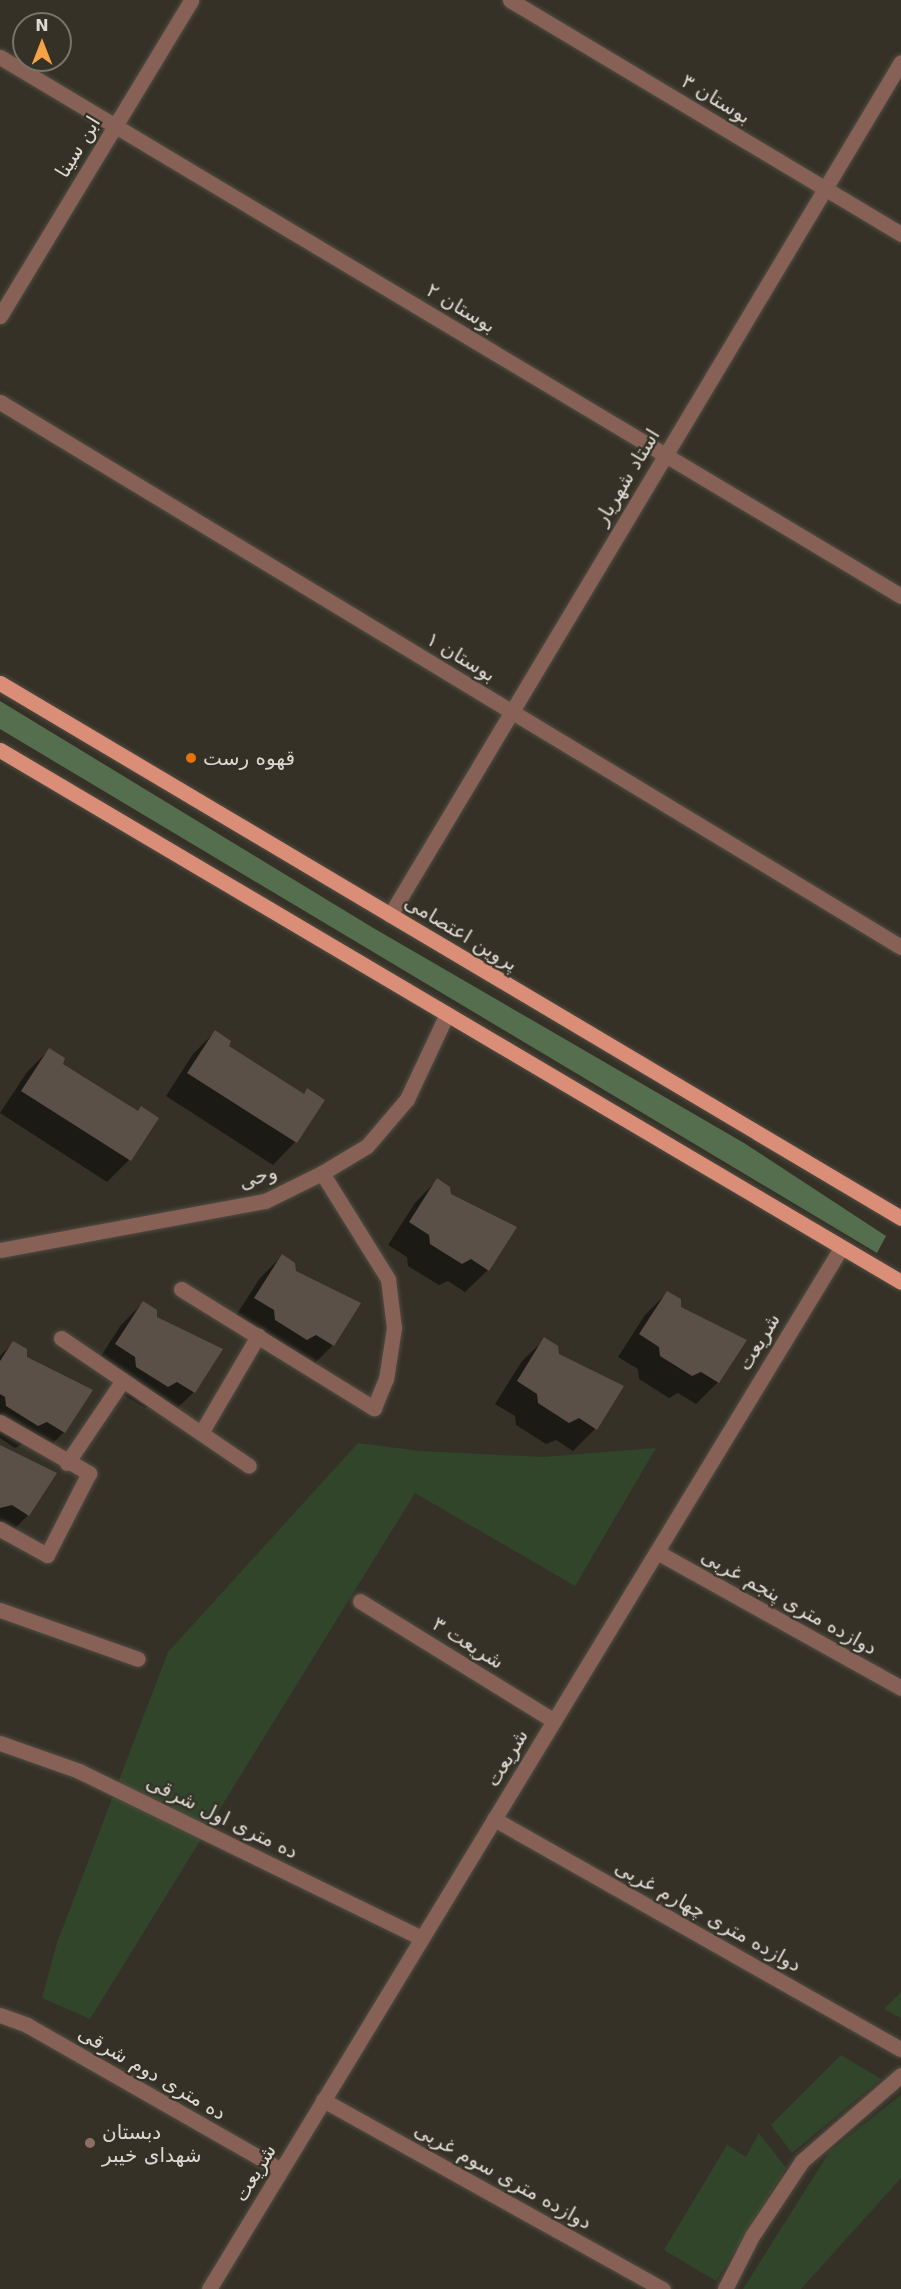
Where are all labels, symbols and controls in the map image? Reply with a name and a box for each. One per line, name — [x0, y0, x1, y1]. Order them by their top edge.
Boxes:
north arrow — [12, 12, 72, 72]
text: N — [35, 16, 49, 35]
street label: بوستان ۳ — [677, 69, 755, 129]
street label: ابن سینا — [50, 112, 106, 182]
street label: بوستان ۲ — [422, 278, 500, 338]
street label: استاد شهریار — [589, 425, 665, 529]
street label: بوستان ۱ — [422, 627, 500, 687]
place label: قهوه رست — [203, 746, 295, 770]
marker: قهوه رست — [184, 751, 198, 765]
street label: پروین اعتصامی — [400, 890, 522, 976]
street label: وحی — [236, 1160, 280, 1194]
street label: شریعت — [733, 1309, 785, 1375]
street label: دوازده متری پنجم غربی — [697, 1544, 881, 1660]
street label: شریعت ۳ — [428, 1612, 508, 1674]
street label: شریعت — [481, 1725, 533, 1791]
street label: ده متری اول شرقی — [142, 1770, 302, 1864]
street label: دوازده متری چهارم غربی — [611, 1855, 805, 1977]
street label: ده متری دوم شرقی — [74, 2021, 230, 2125]
street label: دوازده متری سوم غربی — [410, 2117, 596, 2235]
place label: دبستان شهدای خیبر — [102, 2120, 202, 2167]
marker: دبستان شهدای خیبر — [83, 2136, 97, 2150]
street label: شریعت — [229, 2140, 281, 2206]

